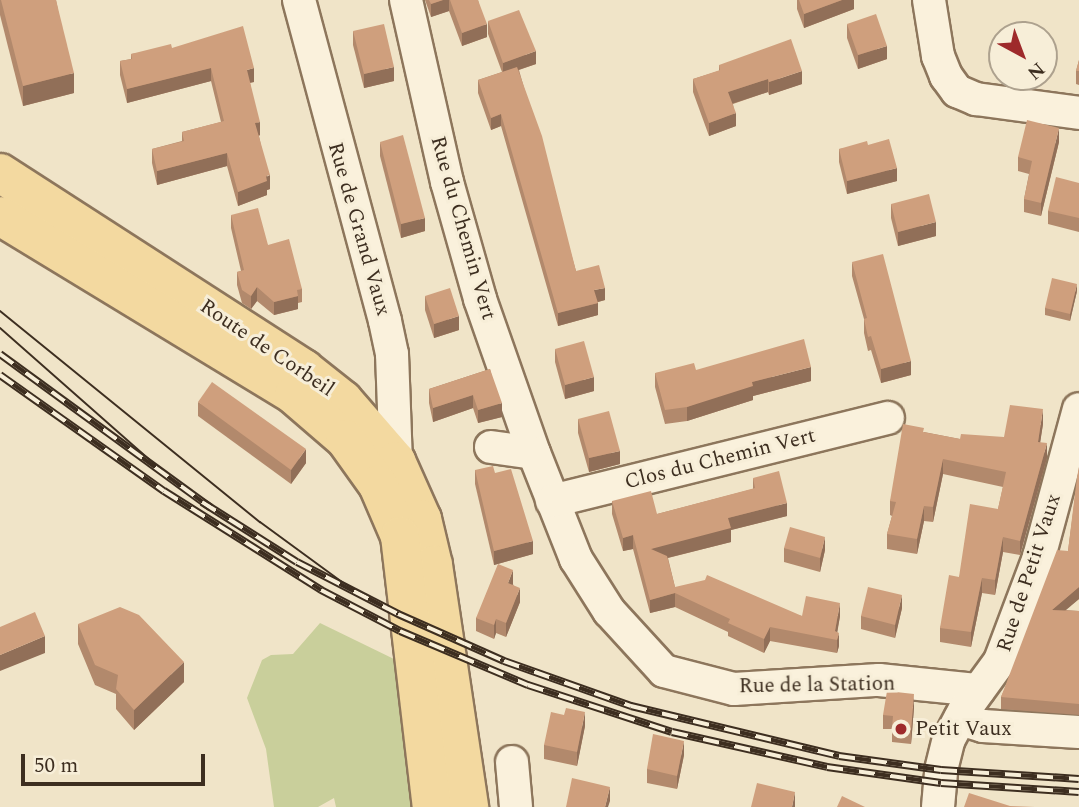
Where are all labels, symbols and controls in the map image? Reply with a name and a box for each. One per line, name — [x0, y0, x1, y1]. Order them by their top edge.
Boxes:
north arrow — [988, 21, 1058, 91]
text: N — [1020, 55, 1051, 87]
street label: Rue du Chemin Vert — [425, 133, 501, 323]
street label: Rue de Grand Vaux — [322, 139, 396, 319]
street label: Route de Corbeil — [195, 294, 339, 402]
street label: Clos du Chemin Vert — [622, 423, 818, 495]
street label: Rue de Petit Vaux — [992, 491, 1066, 655]
street label: Rue de la Station — [739, 671, 895, 699]
place label: Petit Vaux — [915, 716, 1012, 742]
marker: Petit Vaux — [893, 721, 909, 737]
scale bar — [24, 740, 208, 784]
text: 50 m — [34, 750, 78, 782]

